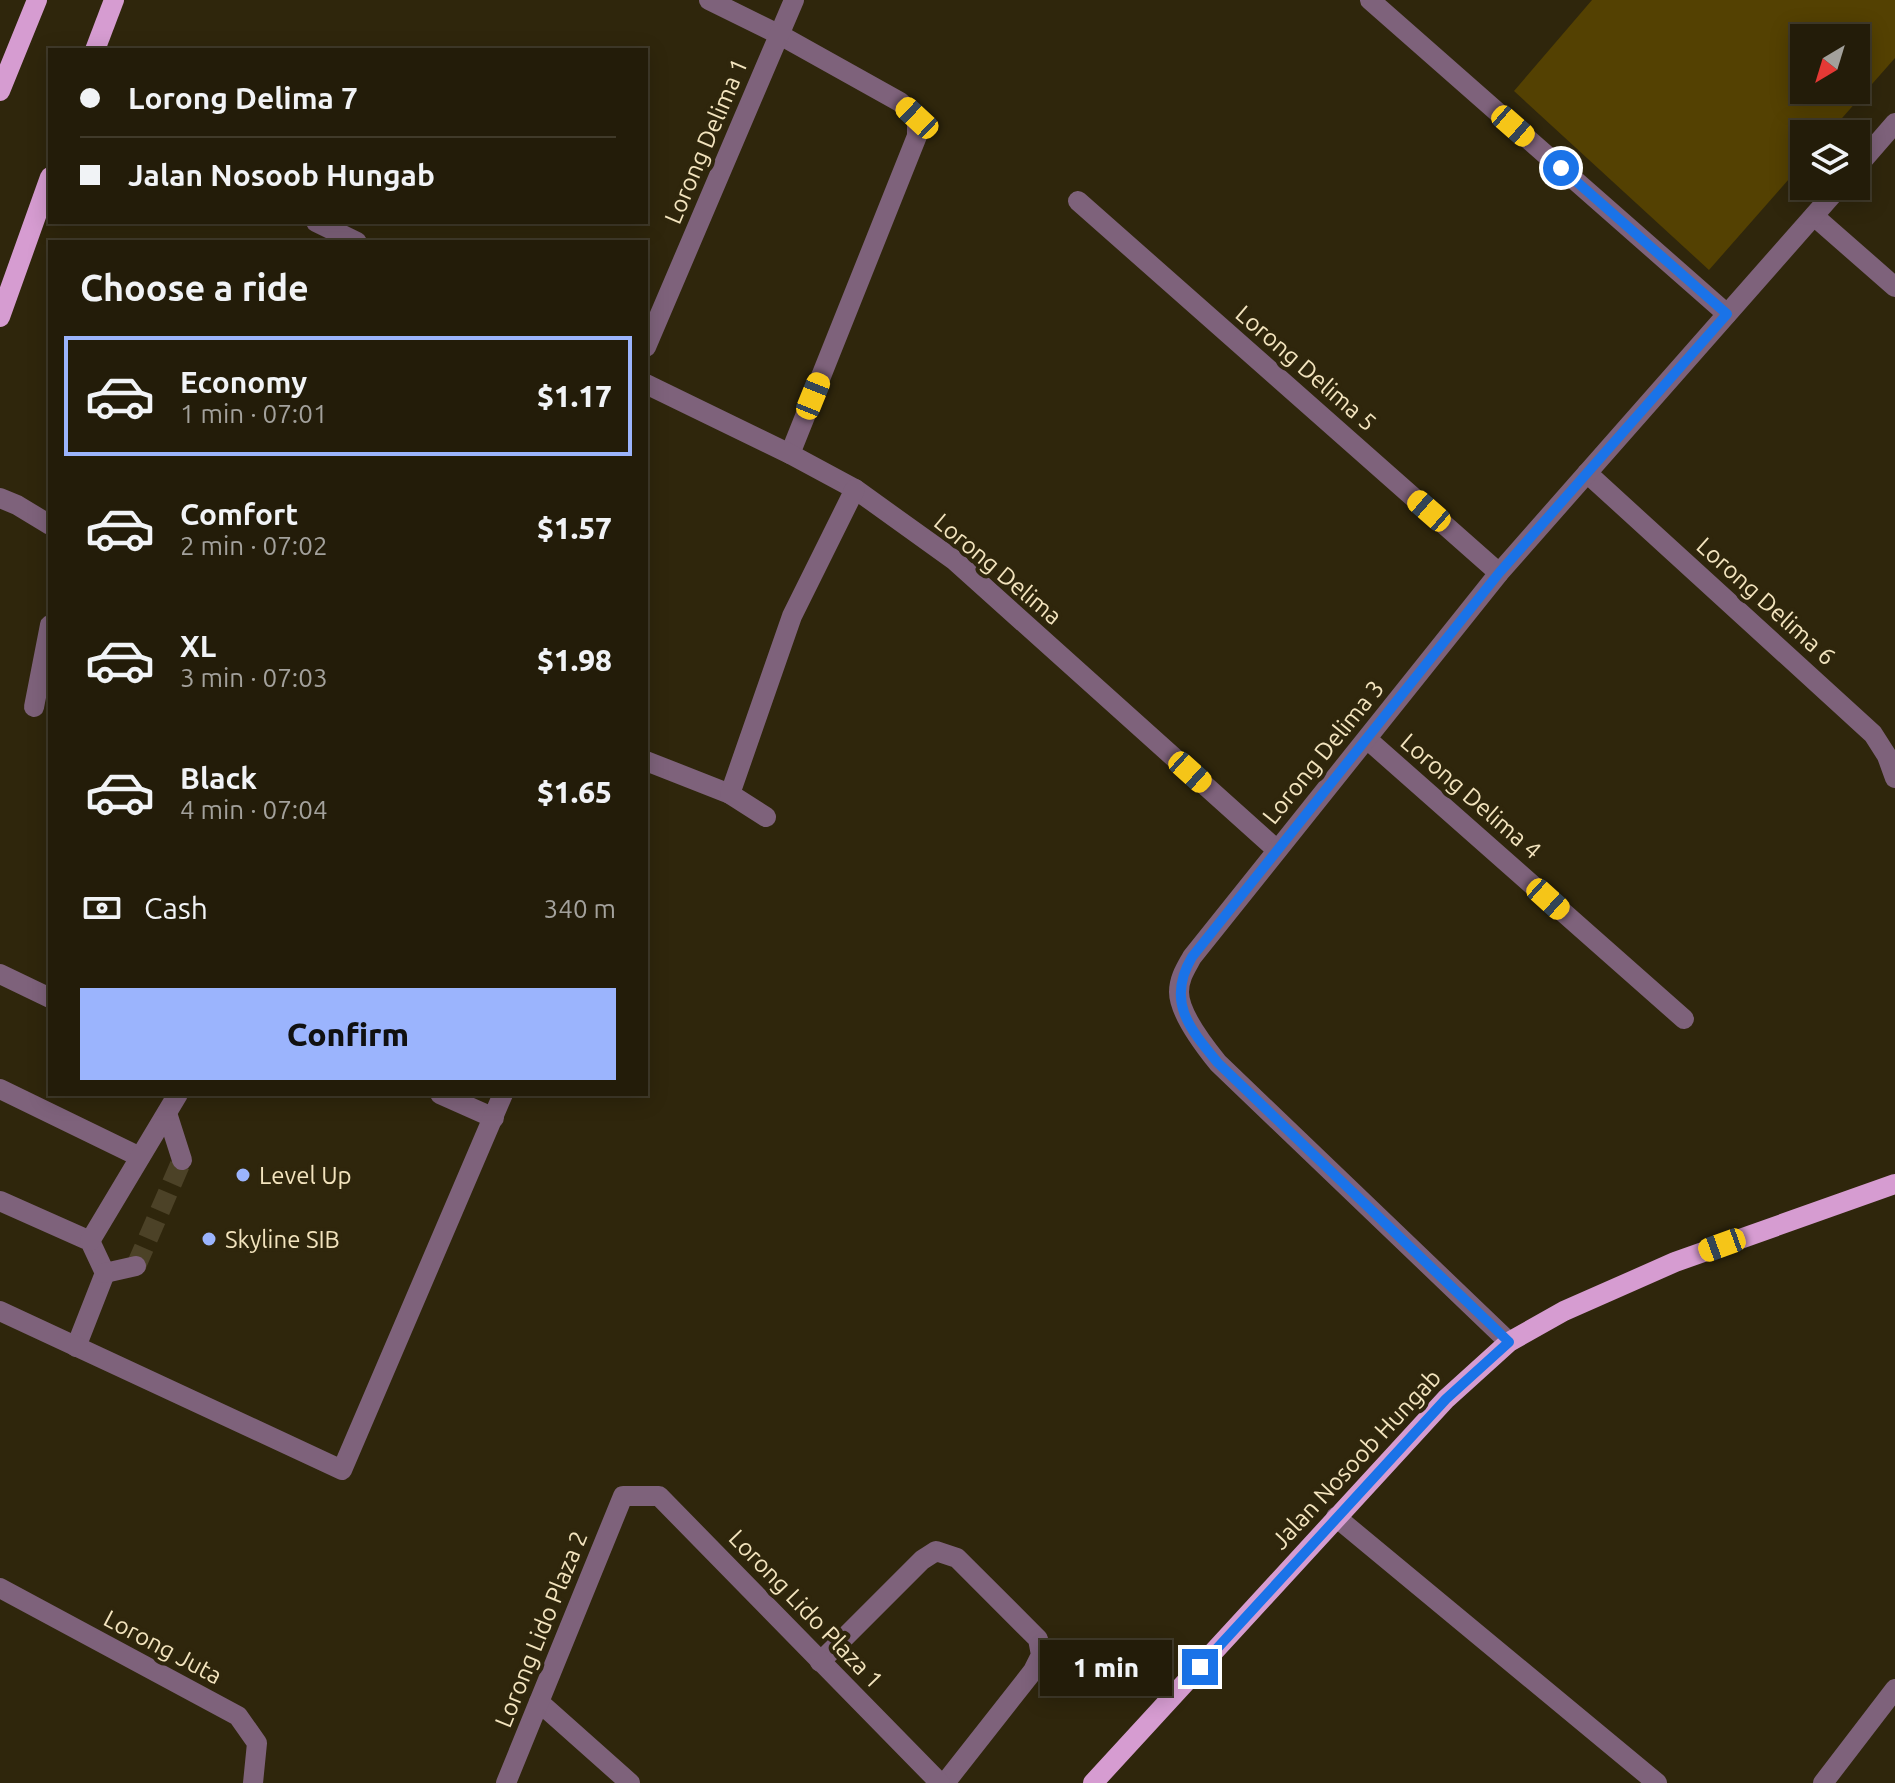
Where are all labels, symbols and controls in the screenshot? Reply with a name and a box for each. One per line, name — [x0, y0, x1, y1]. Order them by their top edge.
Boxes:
north arrow — [1790, 24, 1870, 104]
map controls — [1790, 24, 1870, 200]
street label: Lorong Delima 1 — [659, 54, 753, 228]
text: Lorong Delima 7 — [128, 81, 358, 115]
car — [891, 93, 943, 143]
car — [1487, 101, 1539, 151]
button: layers — [1790, 120, 1870, 200]
route start — [1543, 150, 1579, 186]
text: Jalan Nosoob Hungab — [128, 158, 435, 192]
text: Choose a ride — [80, 267, 309, 308]
street label: Lorong Delima 5 — [1230, 300, 1382, 436]
icon: car — [84, 360, 156, 432]
text: Economy — [180, 365, 307, 399]
car — [793, 369, 833, 423]
text: $1.17 — [537, 379, 612, 413]
text: 1 min · 07:01 — [180, 399, 328, 428]
car — [1403, 486, 1455, 536]
icon: car — [84, 492, 156, 564]
text: Comfort — [180, 497, 298, 531]
street label: Lorong Delima — [929, 508, 1067, 630]
text: $1.57 — [537, 511, 612, 545]
text: 2 min · 07:02 — [180, 531, 328, 560]
street label: Lorong Delima 6 — [1691, 532, 1841, 670]
icon: car — [84, 624, 156, 696]
text: XL — [180, 629, 216, 663]
text: $1.98 — [537, 643, 612, 677]
text: 3 min · 07:03 — [180, 663, 328, 692]
street label: Lorong Delima 3 — [1257, 675, 1389, 829]
street label: Lorong Delima 4 — [1395, 728, 1547, 864]
car — [1164, 747, 1216, 797]
icon: car — [84, 756, 156, 828]
text: Black — [180, 761, 257, 795]
text: $1.65 — [537, 775, 612, 809]
text: 4 min · 07:04 — [180, 795, 328, 824]
car — [1522, 874, 1574, 924]
icon: cash — [80, 886, 124, 930]
text: Cash — [144, 891, 208, 925]
text: 340 m — [544, 894, 616, 923]
button: Confirm — [80, 988, 616, 1080]
place label: Level Up — [259, 1162, 352, 1189]
marker: Level Up — [234, 1166, 252, 1184]
place label: Skyline SIB — [225, 1226, 340, 1253]
car — [1695, 1226, 1749, 1264]
marker: Skyline SIB — [200, 1230, 218, 1248]
street label: Jalan Nosoob Hungab — [1266, 1364, 1446, 1554]
street label: Lorong Lido Plaza 1 — [724, 1524, 888, 1694]
street label: Lorong Lido Plaza 2 — [489, 1527, 593, 1731]
street label: Lorong Juta — [99, 1605, 227, 1689]
callout: 1 min — [1040, 1639, 1172, 1695]
route end — [1182, 1649, 1218, 1685]
text: 1 min — [1073, 1653, 1139, 1682]

